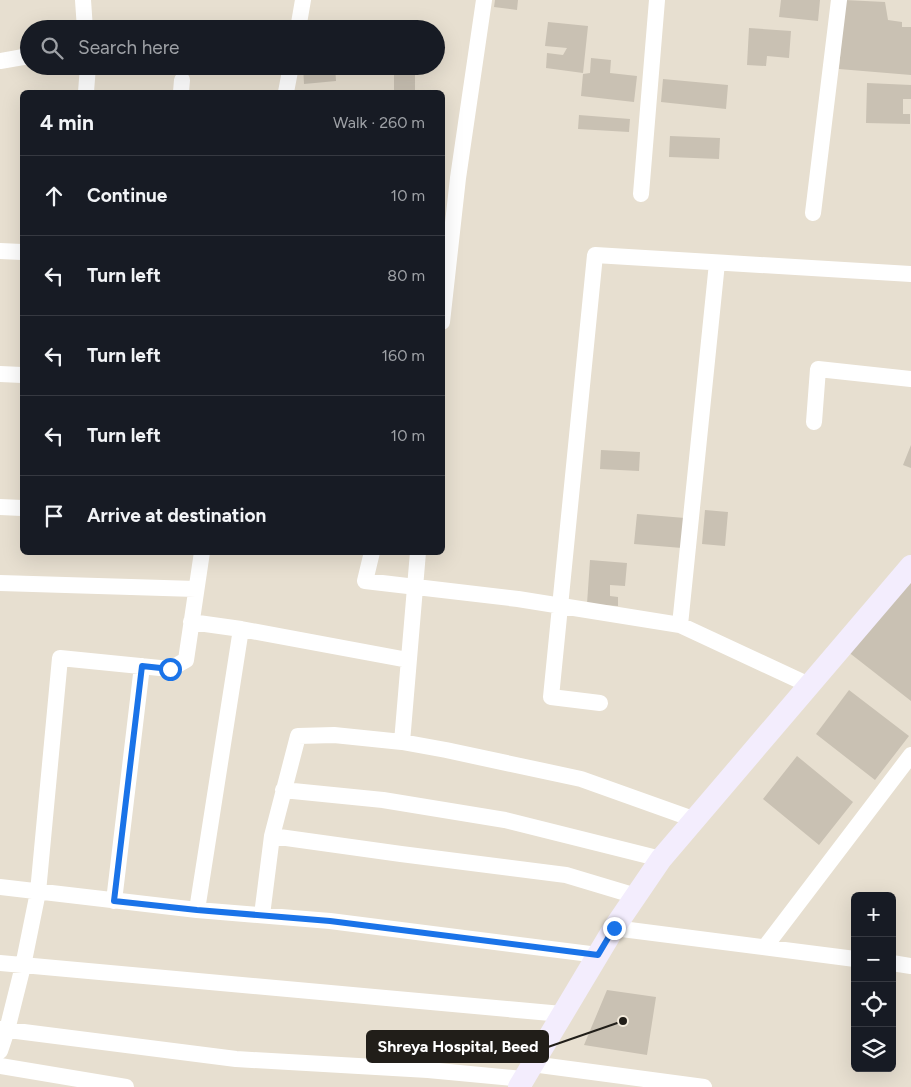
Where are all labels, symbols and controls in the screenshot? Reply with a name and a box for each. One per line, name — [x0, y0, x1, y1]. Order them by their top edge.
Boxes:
search box — [20, 20, 445, 75]
icon: search — [38, 34, 66, 62]
text: Search here — [78, 36, 180, 59]
text: 4 min — [40, 110, 94, 135]
text: Walk · 260 m — [333, 113, 425, 132]
icon: ahead — [40, 182, 68, 210]
text: Continue — [87, 184, 167, 207]
text: 10 m — [391, 186, 425, 205]
icon: left — [40, 262, 68, 290]
text: Turn left — [87, 264, 161, 287]
text: 80 m — [387, 266, 425, 285]
icon: left — [40, 342, 68, 370]
text: Turn left — [87, 344, 161, 367]
text: 160 m — [382, 346, 425, 365]
icon: left — [40, 422, 68, 450]
text: Turn left — [87, 424, 161, 447]
text: 10 m — [391, 426, 425, 445]
icon: arrive — [40, 502, 68, 530]
text: Arrive at destination — [87, 504, 266, 527]
route start — [159, 658, 182, 681]
map controls — [851, 892, 896, 1072]
button: + — [851, 892, 896, 937]
route end — [603, 917, 626, 940]
button: − — [851, 937, 896, 982]
button: locate — [851, 982, 896, 1027]
button: layers — [851, 1027, 896, 1072]
callout: Shreya Hospital, Beed — [367, 1031, 548, 1062]
text: Shreya Hospital, Beed — [378, 1037, 538, 1056]

